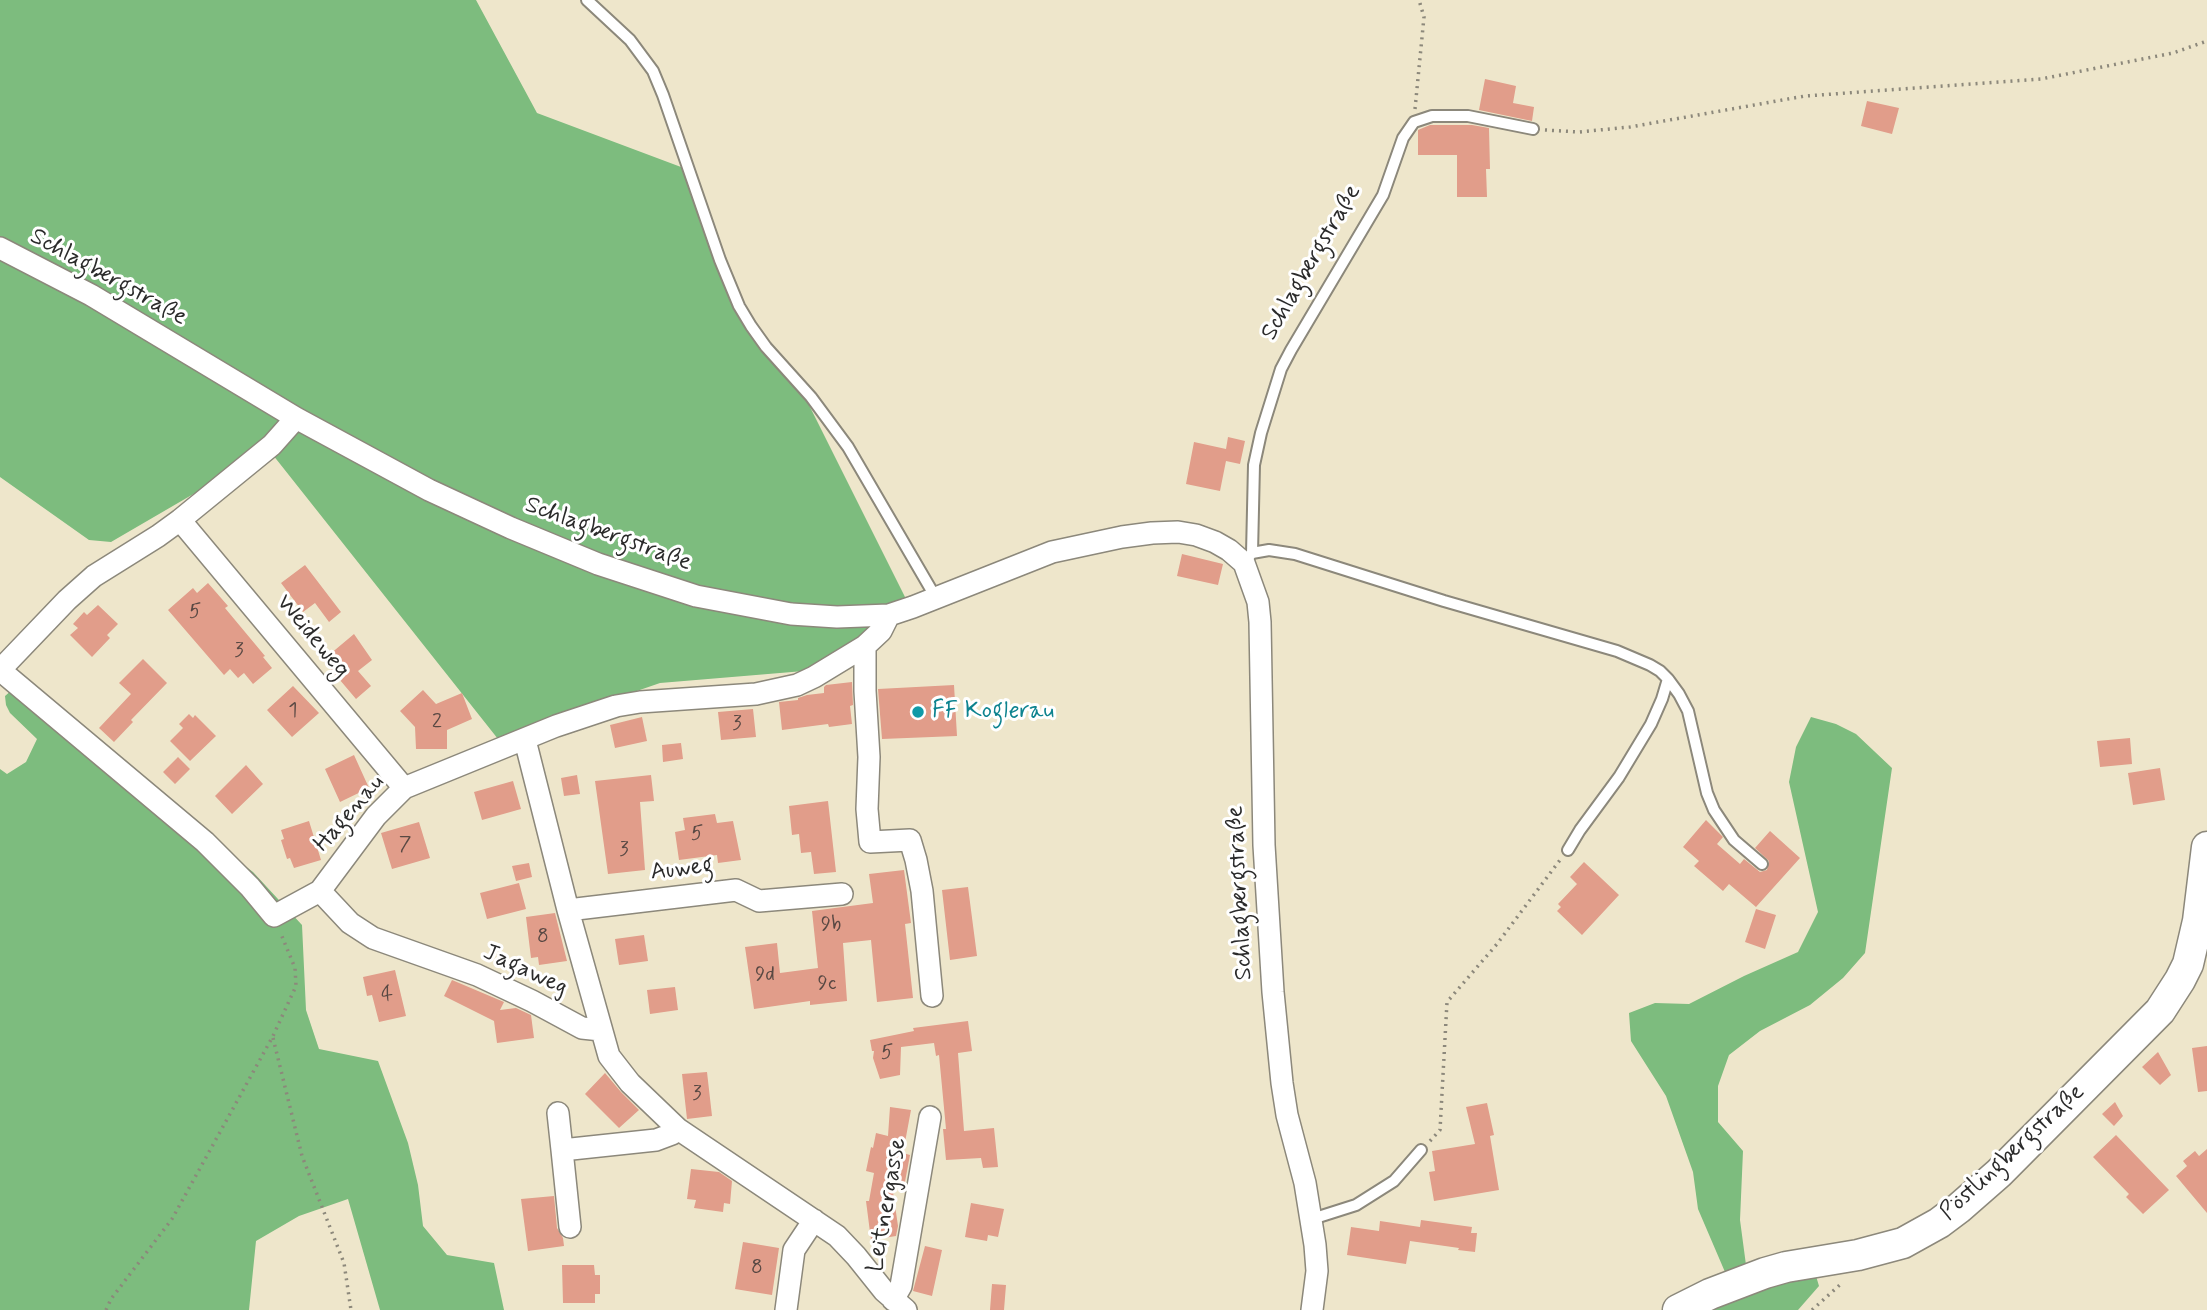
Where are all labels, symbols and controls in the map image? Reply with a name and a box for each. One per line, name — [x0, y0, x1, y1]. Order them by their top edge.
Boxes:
street label: Schlagbergstraße — [1256, 180, 1368, 346]
street label: Schlagbergstraße — [25, 223, 191, 333]
street label: Schlagbergstraße — [521, 492, 695, 578]
street label: Weideweg — [269, 589, 355, 685]
house number: 5 — [189, 600, 201, 626]
house number: 3 — [234, 639, 244, 665]
place label: FF Koglerau — [932, 698, 1054, 726]
house number: 1 — [288, 699, 298, 725]
marker: FF Koglerau — [910, 704, 926, 720]
house number: 2 — [432, 710, 442, 736]
house number: 3 — [732, 712, 742, 738]
street label: Hagenau — [308, 769, 392, 859]
street label: Schlagbergstraße — [1222, 805, 1260, 981]
house number: 5 — [691, 822, 703, 848]
house number: 7 — [399, 833, 411, 859]
house number: 3 — [619, 838, 629, 864]
street label: Auweg — [649, 852, 715, 888]
house number: 9b — [821, 913, 841, 939]
house number: 8 — [537, 925, 549, 951]
street label: Jagaweg — [478, 939, 572, 1003]
house number: 9d — [755, 963, 775, 989]
house number: 9c — [818, 972, 836, 998]
house number: 4 — [381, 983, 393, 1009]
house number: 5 — [881, 1041, 893, 1067]
street label: Pöstlingbergstraße — [1935, 1079, 2091, 1227]
house number: 3 — [692, 1082, 702, 1108]
street label: Leitnergasse — [862, 1136, 914, 1274]
house number: 8 — [751, 1256, 763, 1282]

